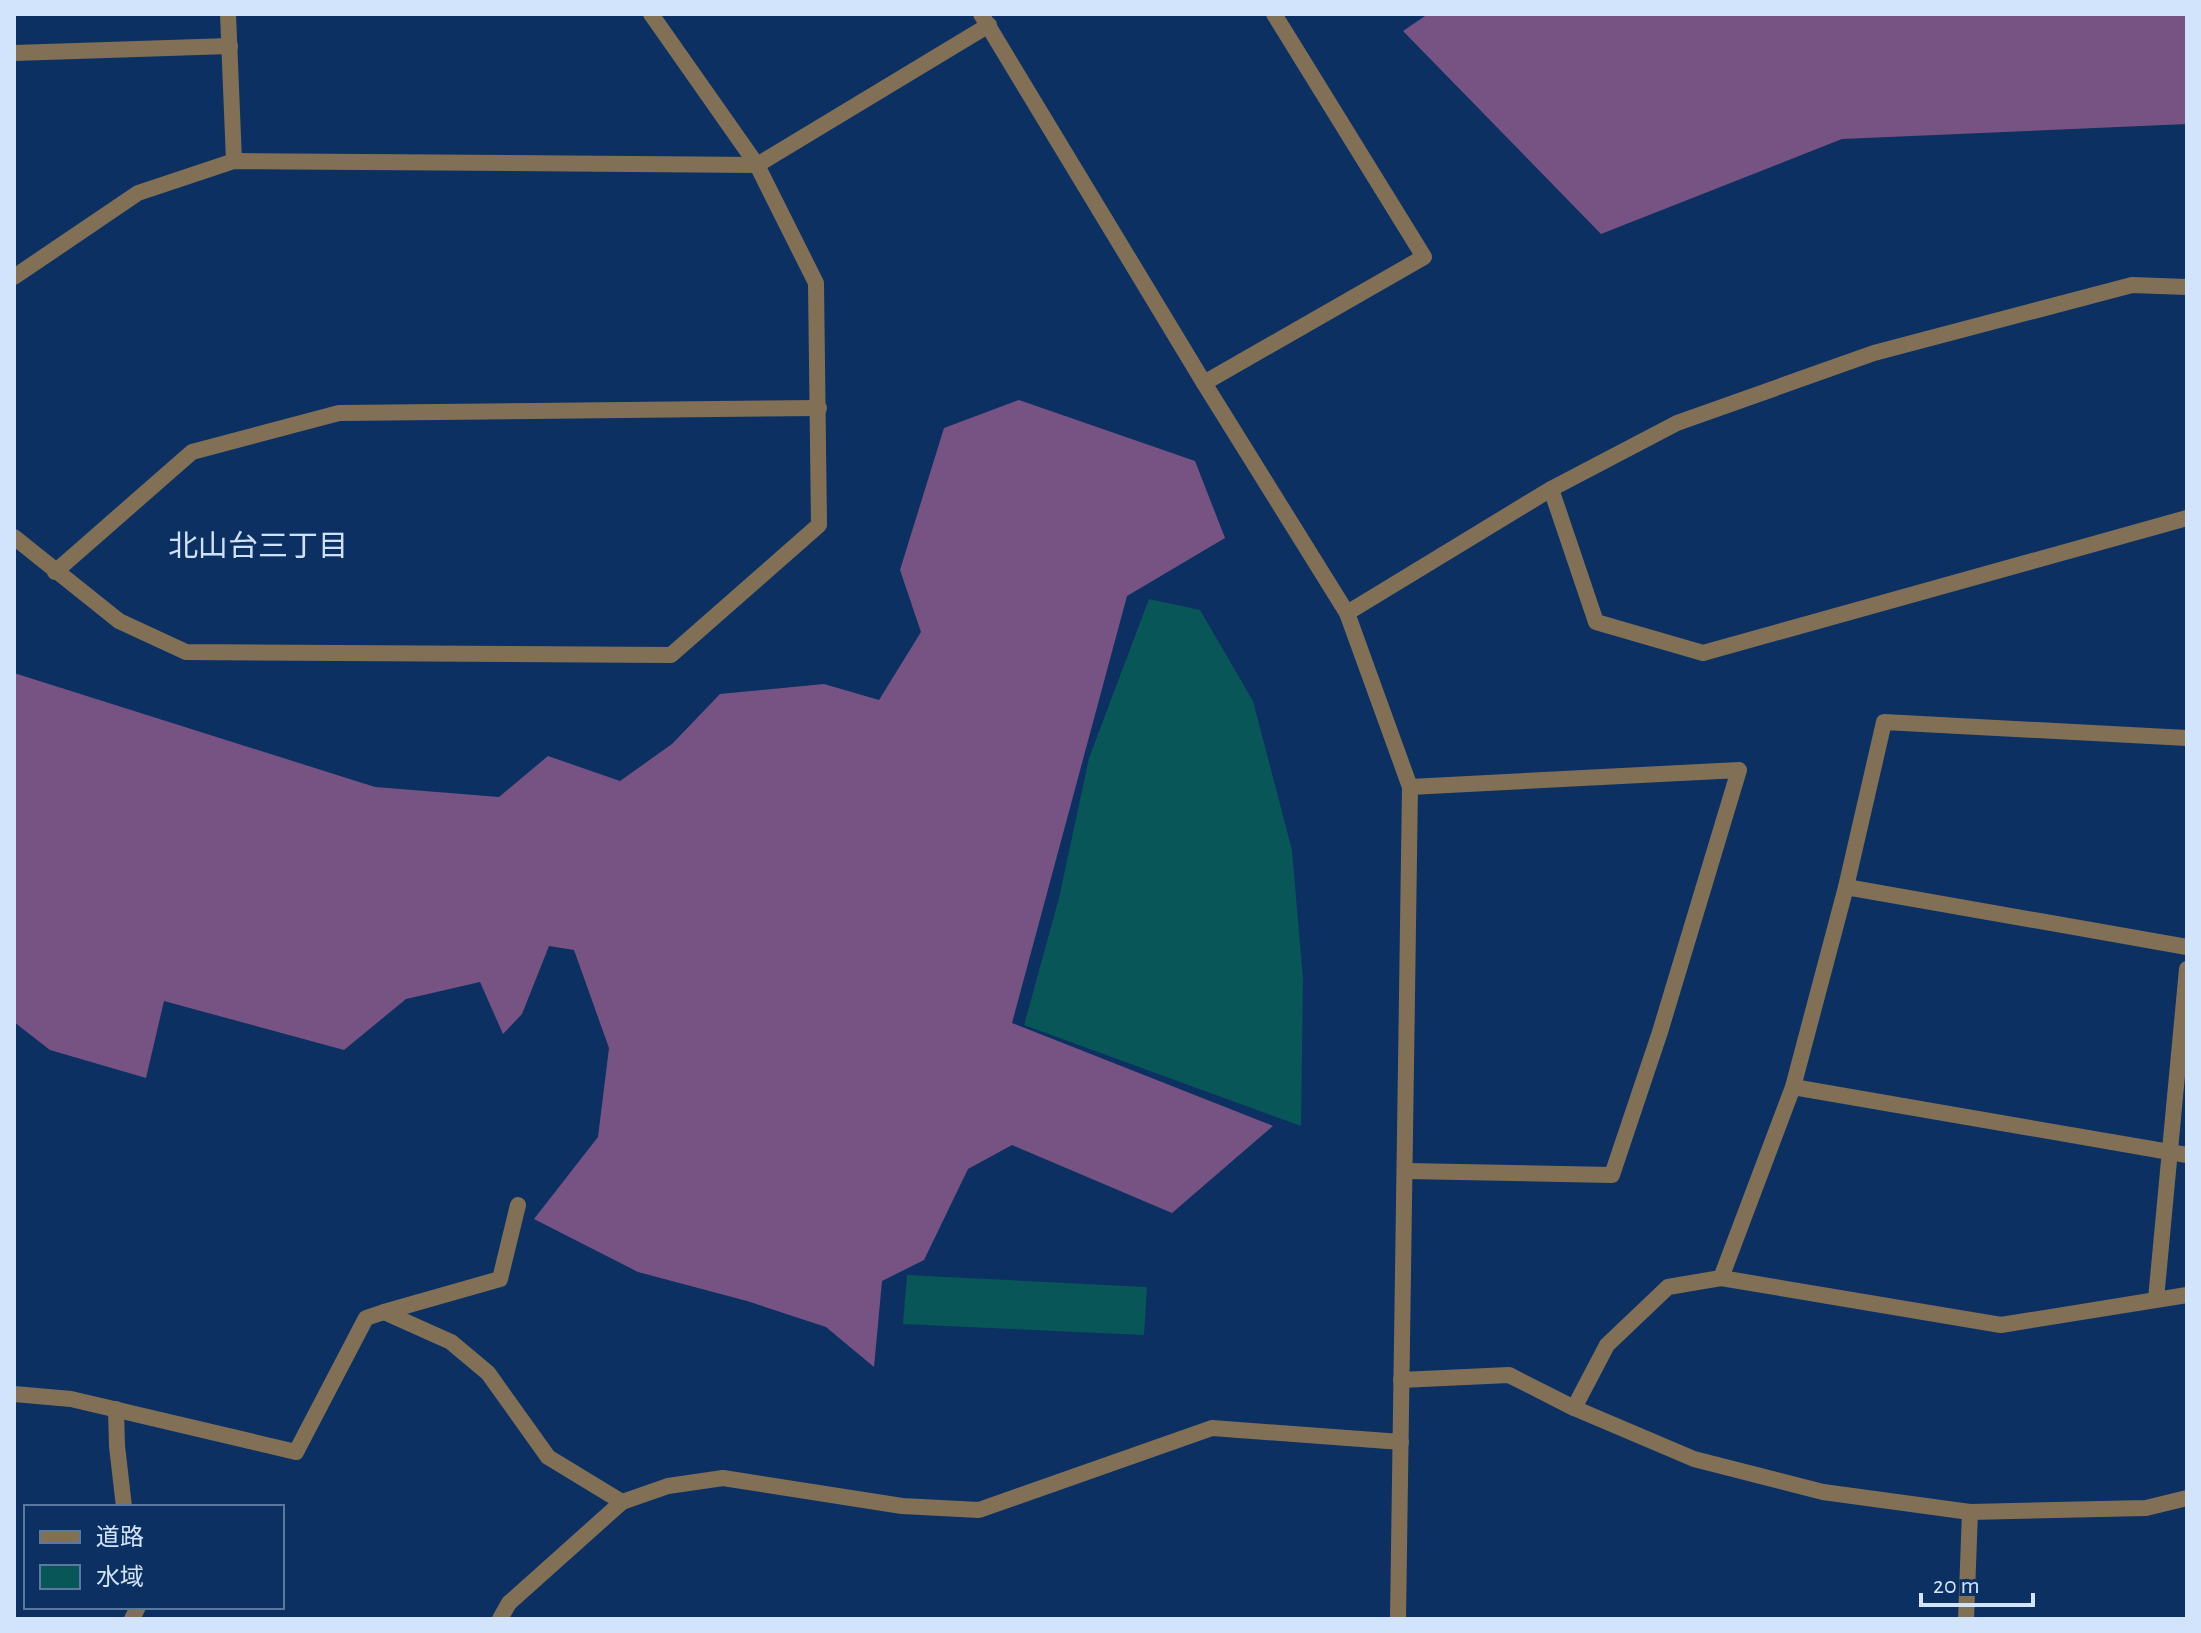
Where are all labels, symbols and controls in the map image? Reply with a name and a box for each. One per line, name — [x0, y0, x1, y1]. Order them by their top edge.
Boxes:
district label: 北山台三丁目 — [168, 530, 348, 562]
legend — [24, 1505, 284, 1609]
text: 道路 — [96, 1524, 144, 1550]
scale bar — [1921, 1557, 2033, 1607]
text: 水域 — [96, 1564, 144, 1590]
text: 20 m — [1933, 1574, 1980, 1598]

